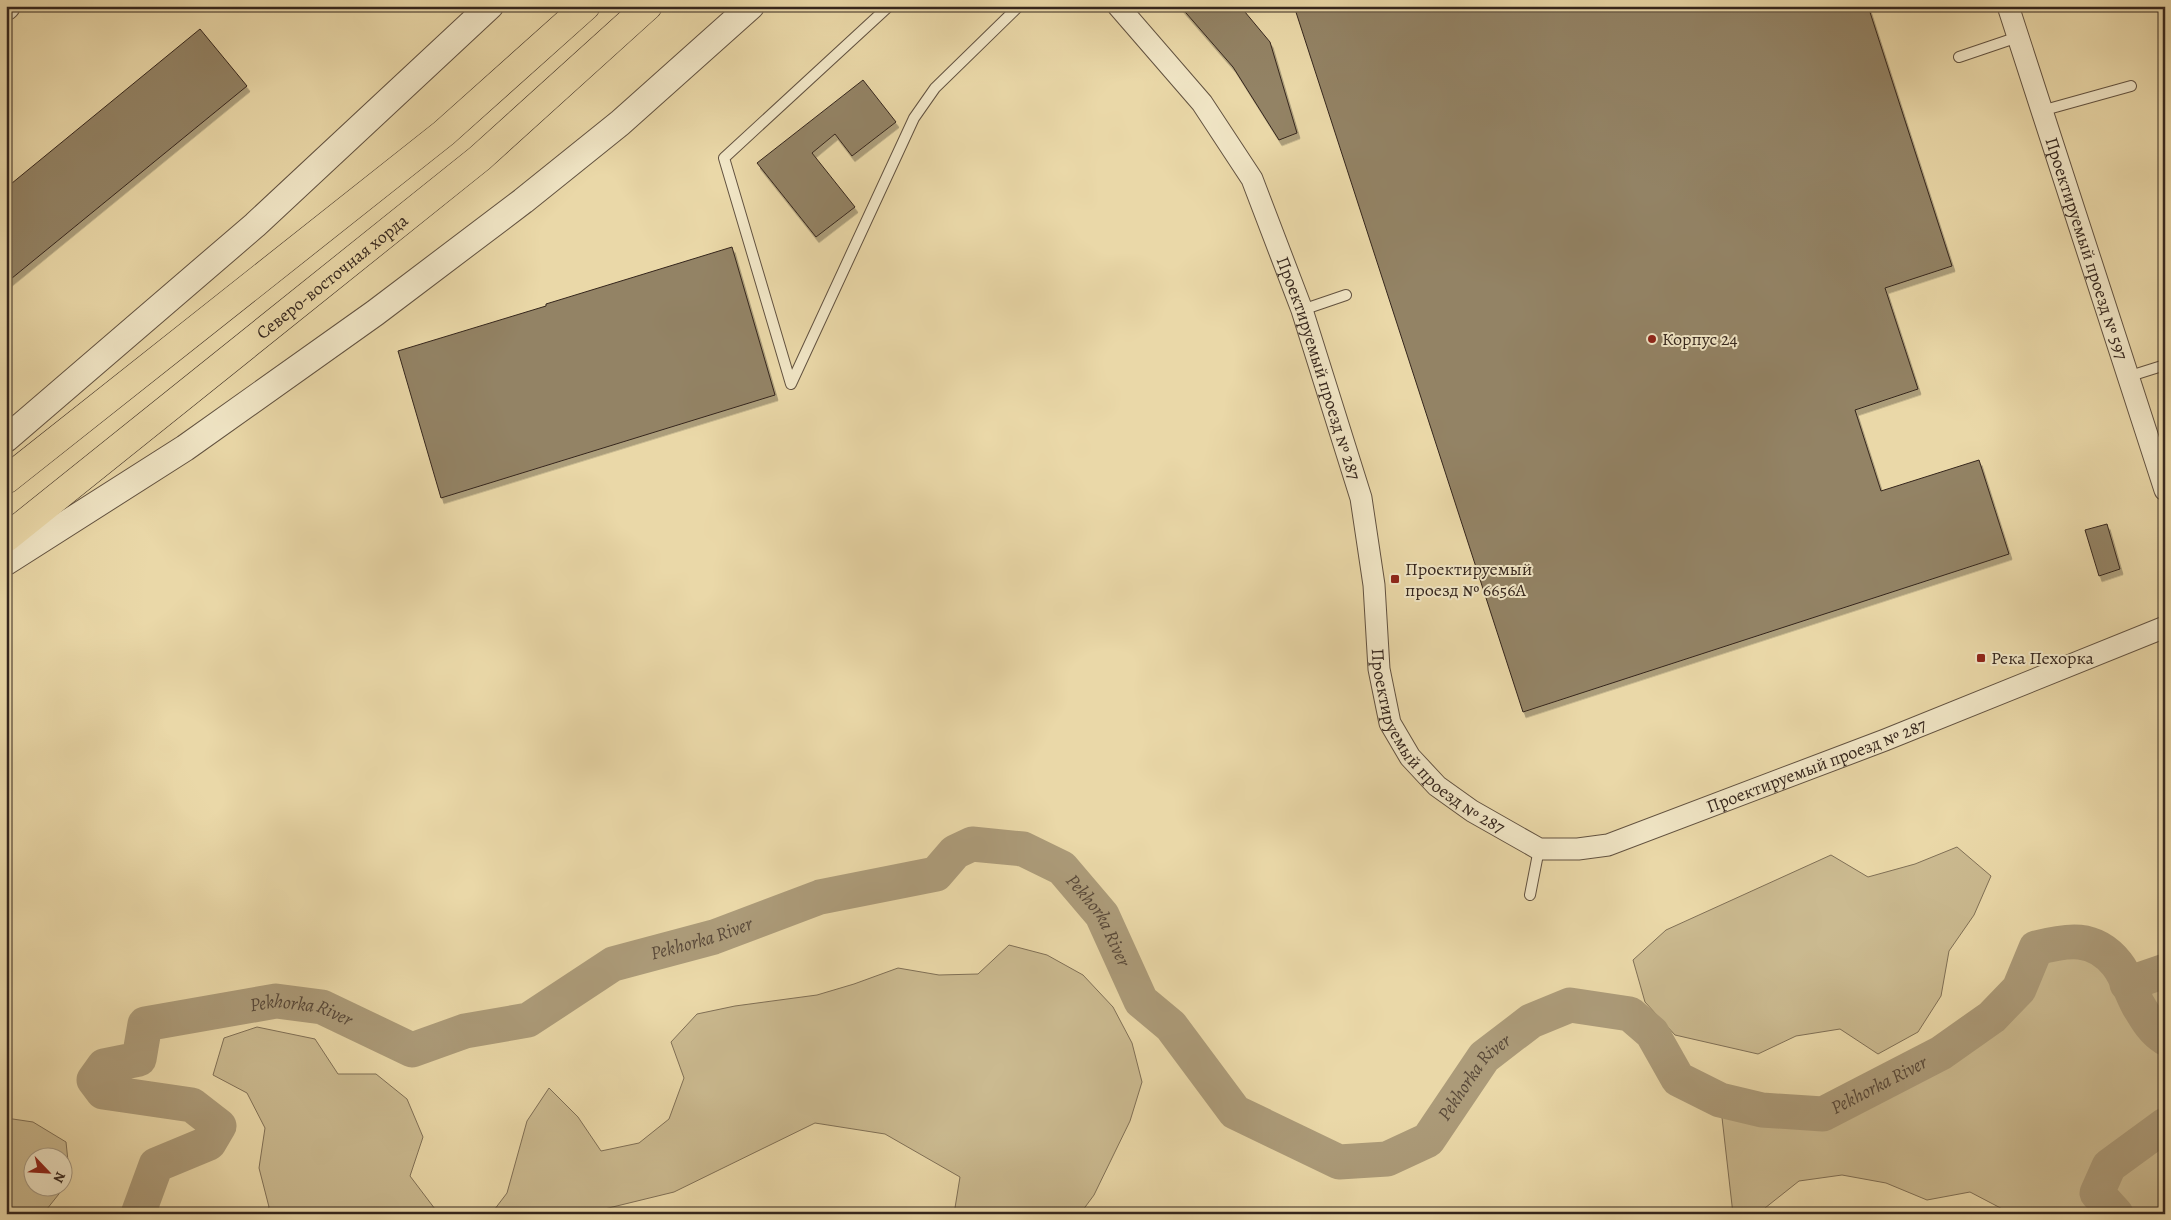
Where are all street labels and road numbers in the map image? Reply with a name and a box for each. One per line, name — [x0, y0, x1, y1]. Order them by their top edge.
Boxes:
street label: Проектируемый проезд № 597 — [2039, 134, 2134, 363]
street label: Северо-восточная хорда — [251, 208, 413, 345]
street label: Проектируемый проезд № 287 — [1271, 253, 1367, 483]
street label: Проектируемый проезд № 287 — [1366, 648, 1510, 839]
street label: Проектируемый проезд № 287 — [1703, 712, 1930, 819]

